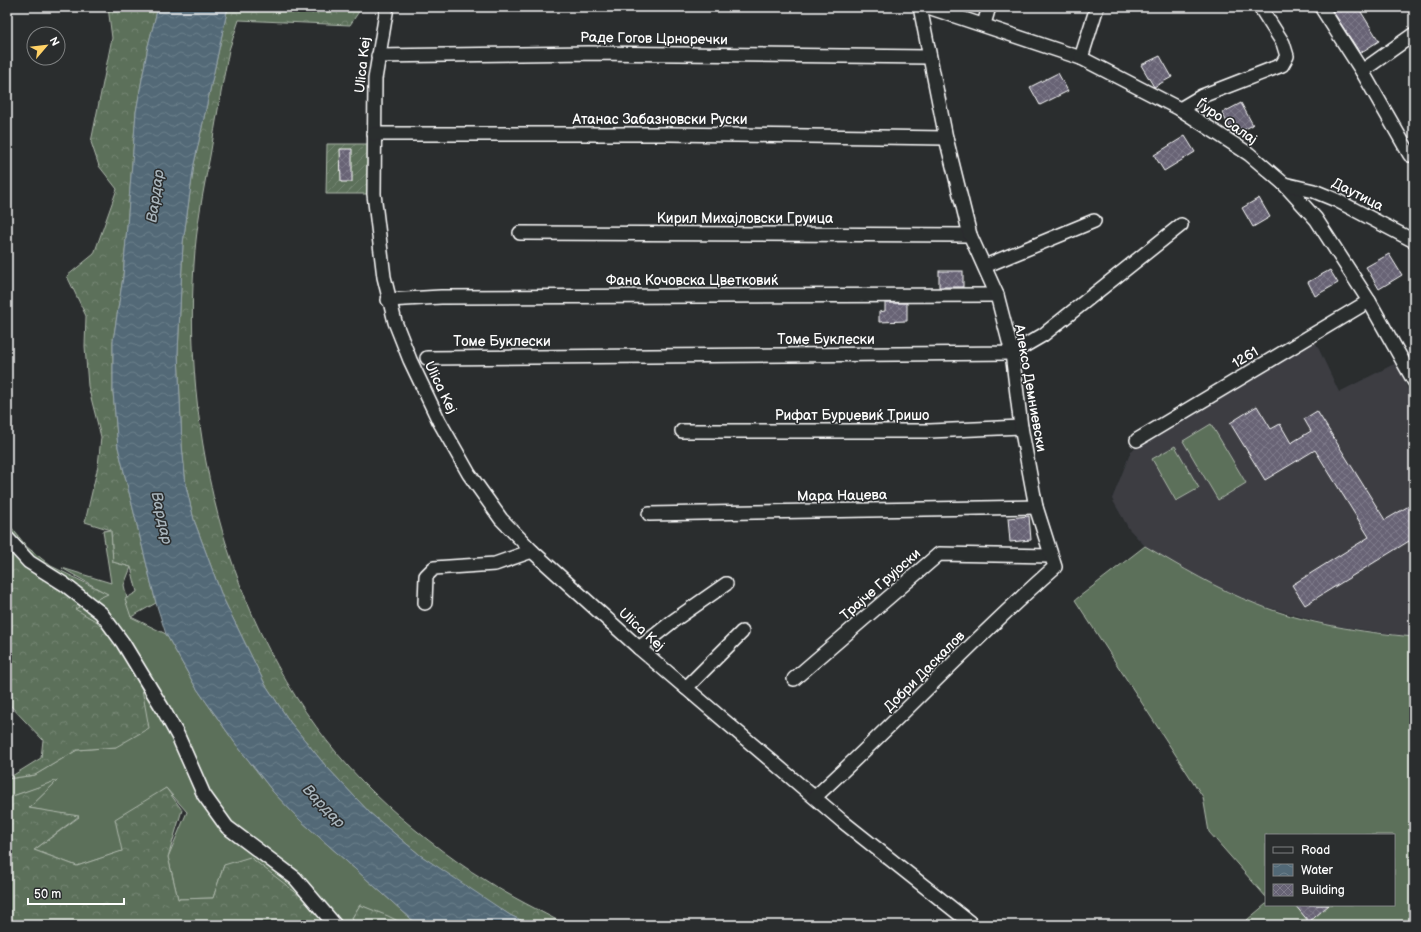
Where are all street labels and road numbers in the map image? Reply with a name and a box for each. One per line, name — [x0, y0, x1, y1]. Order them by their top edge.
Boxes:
street label: Раде Гогов Црноречки — [580, 29, 728, 48]
street label: Ulica Kej — [351, 36, 374, 94]
street label: Ѓуро Салај — [1193, 94, 1261, 148]
street label: Атанас Забазновски Руски — [572, 111, 747, 128]
street label: Даутица — [1329, 174, 1387, 215]
street label: Кирил Михајловски Груица — [657, 210, 834, 227]
street label: Фана Кочовска Цветковиќ — [606, 272, 779, 289]
street label: Алексо Демниевски — [1011, 322, 1050, 453]
street label: Томе Буклески — [777, 331, 875, 348]
street label: Томе Буклески — [453, 333, 551, 350]
street label: 1261 — [1229, 343, 1261, 372]
street label: Ulica Kej — [421, 358, 461, 416]
street label: Рифат Бурџевиќ Тришо — [775, 407, 929, 424]
street label: Мара Нацева — [797, 486, 888, 505]
street label: Трајче Грујоски — [837, 545, 924, 624]
street label: Ulica Kej — [615, 604, 668, 655]
street label: Добри Даскалов — [880, 627, 969, 715]

